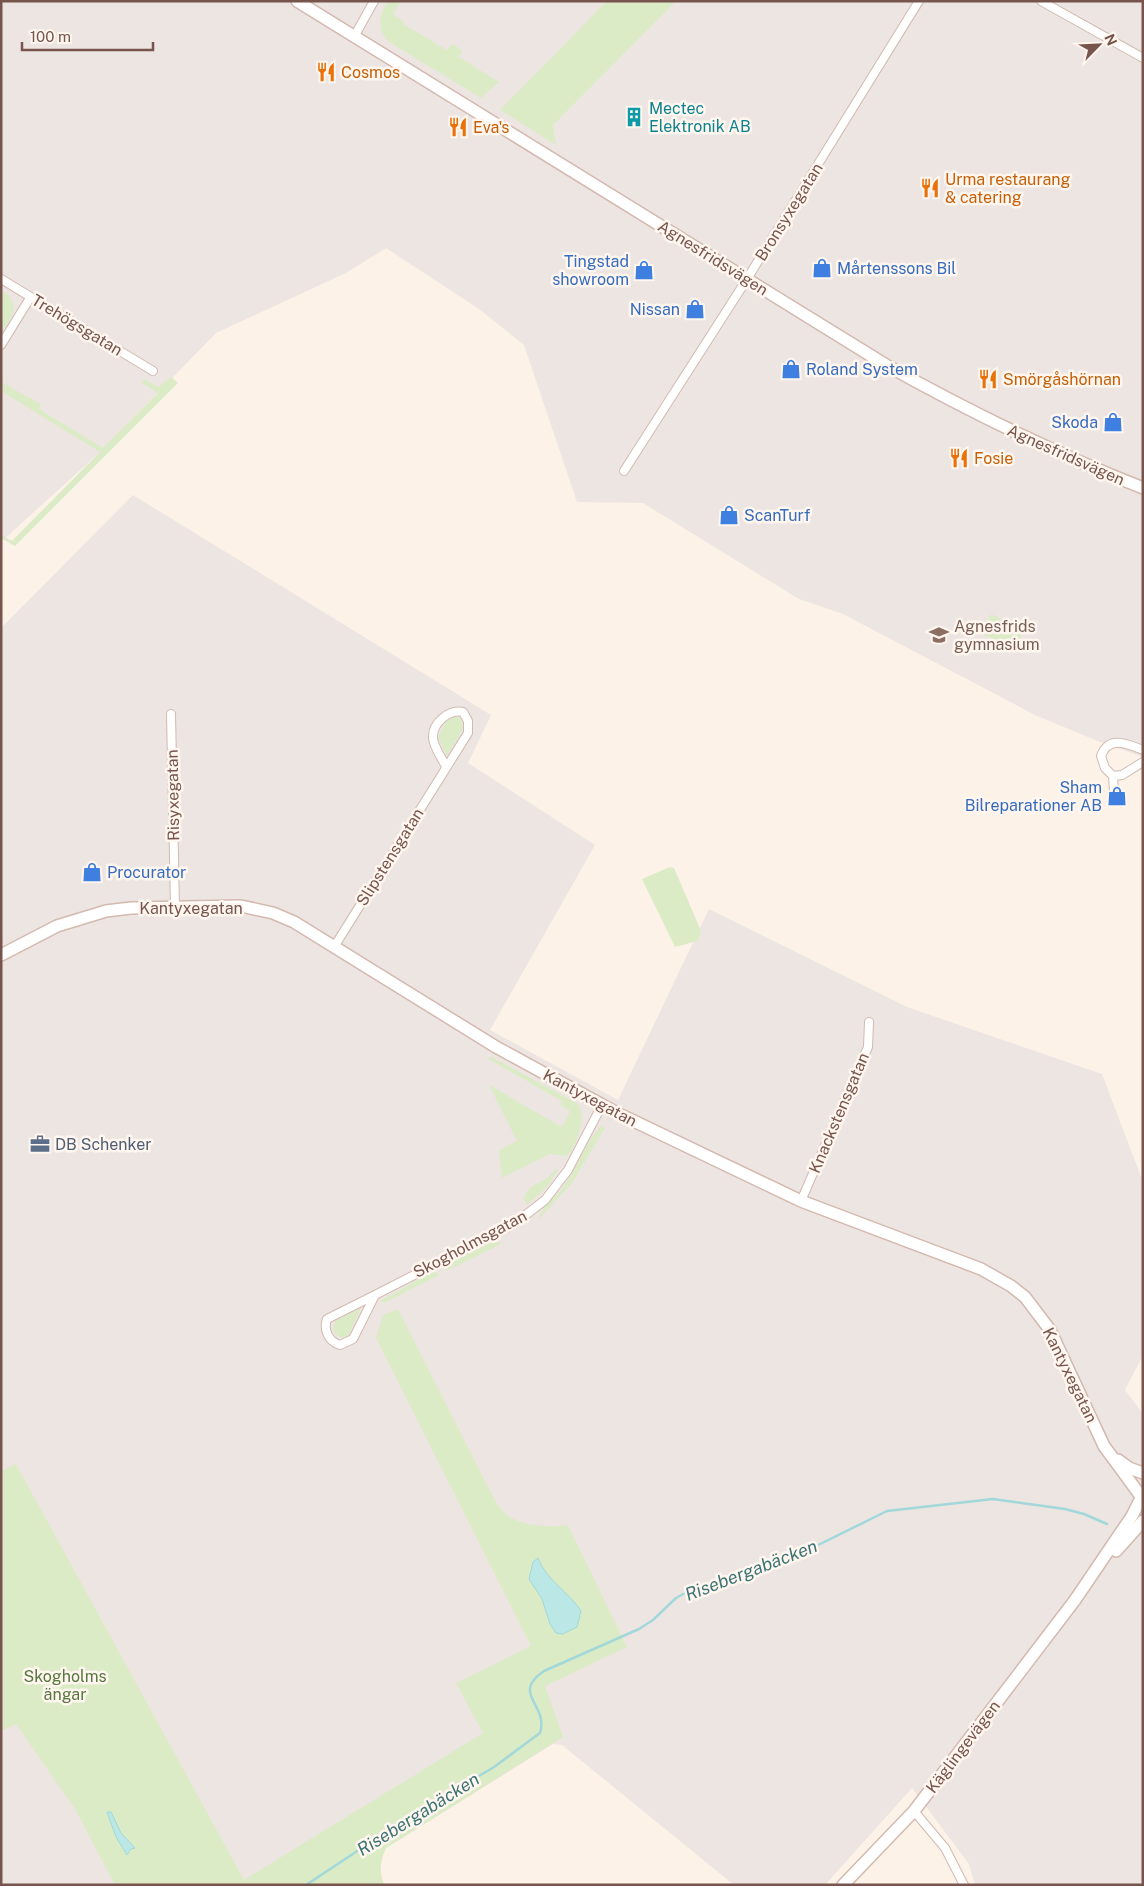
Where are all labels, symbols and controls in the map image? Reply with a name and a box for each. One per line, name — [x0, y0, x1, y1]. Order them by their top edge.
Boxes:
scale bar — [22, 20, 154, 52]
north arrow — [1074, 20, 1124, 70]
text: 100 m — [30, 28, 71, 45]
text: N — [1101, 31, 1120, 48]
restaurant icon: Cosmos — [315, 61, 337, 83]
place label: Cosmos — [341, 63, 400, 82]
place label: Mectec Elektronik AB — [649, 99, 751, 136]
building icon: Mectec Elektronik AB — [623, 106, 645, 128]
restaurant icon: Eva's — [447, 116, 469, 138]
place label: Eva's — [473, 118, 509, 137]
street label: Bronsyxegatan — [751, 160, 827, 264]
place label: Urma restaurang & catering — [945, 170, 1071, 207]
restaurant icon: Urma restaurang & catering — [919, 177, 941, 199]
street label: Agnesfridsvägen — [654, 216, 772, 300]
place label: Tingstad showroom — [552, 252, 629, 289]
shop icon: Mårtenssons Bil — [811, 257, 833, 279]
shop icon: Tingstad showroom — [633, 259, 655, 281]
place label: Mårtenssons Bil — [837, 259, 956, 278]
street label: Trehögsgatan — [28, 290, 126, 360]
shop icon: Nissan — [684, 298, 706, 320]
place label: Nissan — [630, 300, 680, 319]
shop icon: Roland System — [780, 358, 802, 380]
place label: Roland System — [806, 360, 918, 379]
restaurant icon: Smörgåshörnan — [977, 368, 999, 390]
place label: Smörgåshörnan — [1003, 370, 1121, 389]
shop icon: Skoda — [1102, 411, 1124, 433]
place label: Skoda — [1051, 413, 1098, 432]
street label: Agnesfridsvägen — [1004, 421, 1128, 489]
restaurant icon: Fosie — [948, 447, 970, 469]
place label: Fosie — [974, 449, 1013, 468]
shop icon: ScanTurf — [718, 504, 740, 526]
place label: ScanTurf — [744, 506, 810, 525]
place label: Agnesfrids gymnasium — [954, 617, 1040, 654]
school or university icon: Agnesfrids gymnasium — [928, 624, 950, 646]
street label: Risyxegatan — [163, 749, 183, 841]
place label: Sham Bilreparationer AB — [965, 778, 1102, 815]
shop icon: Sham Bilreparationer AB — [1106, 785, 1128, 807]
street label: Slipstensgatan — [352, 805, 428, 909]
shop icon: Procurator — [81, 861, 103, 883]
place label: Procurator — [107, 863, 186, 882]
street label: Kantyxegatan — [139, 899, 243, 918]
street label: Knackstensgatan — [805, 1050, 873, 1176]
street label: Kantyxegatan — [540, 1065, 640, 1131]
office icon: DB Schenker — [29, 1133, 51, 1155]
place label: DB Schenker — [55, 1135, 151, 1154]
street label: Skogholmsgatan — [410, 1206, 530, 1282]
street label: Kantyxegatan — [1039, 1324, 1101, 1426]
water label: Risebergabäcken — [682, 1535, 820, 1605]
park label: Skogholms ängar — [23, 1667, 107, 1704]
street label: Käglingevägen — [922, 1697, 1004, 1797]
water label: Risebergabäcken — [353, 1768, 483, 1860]

